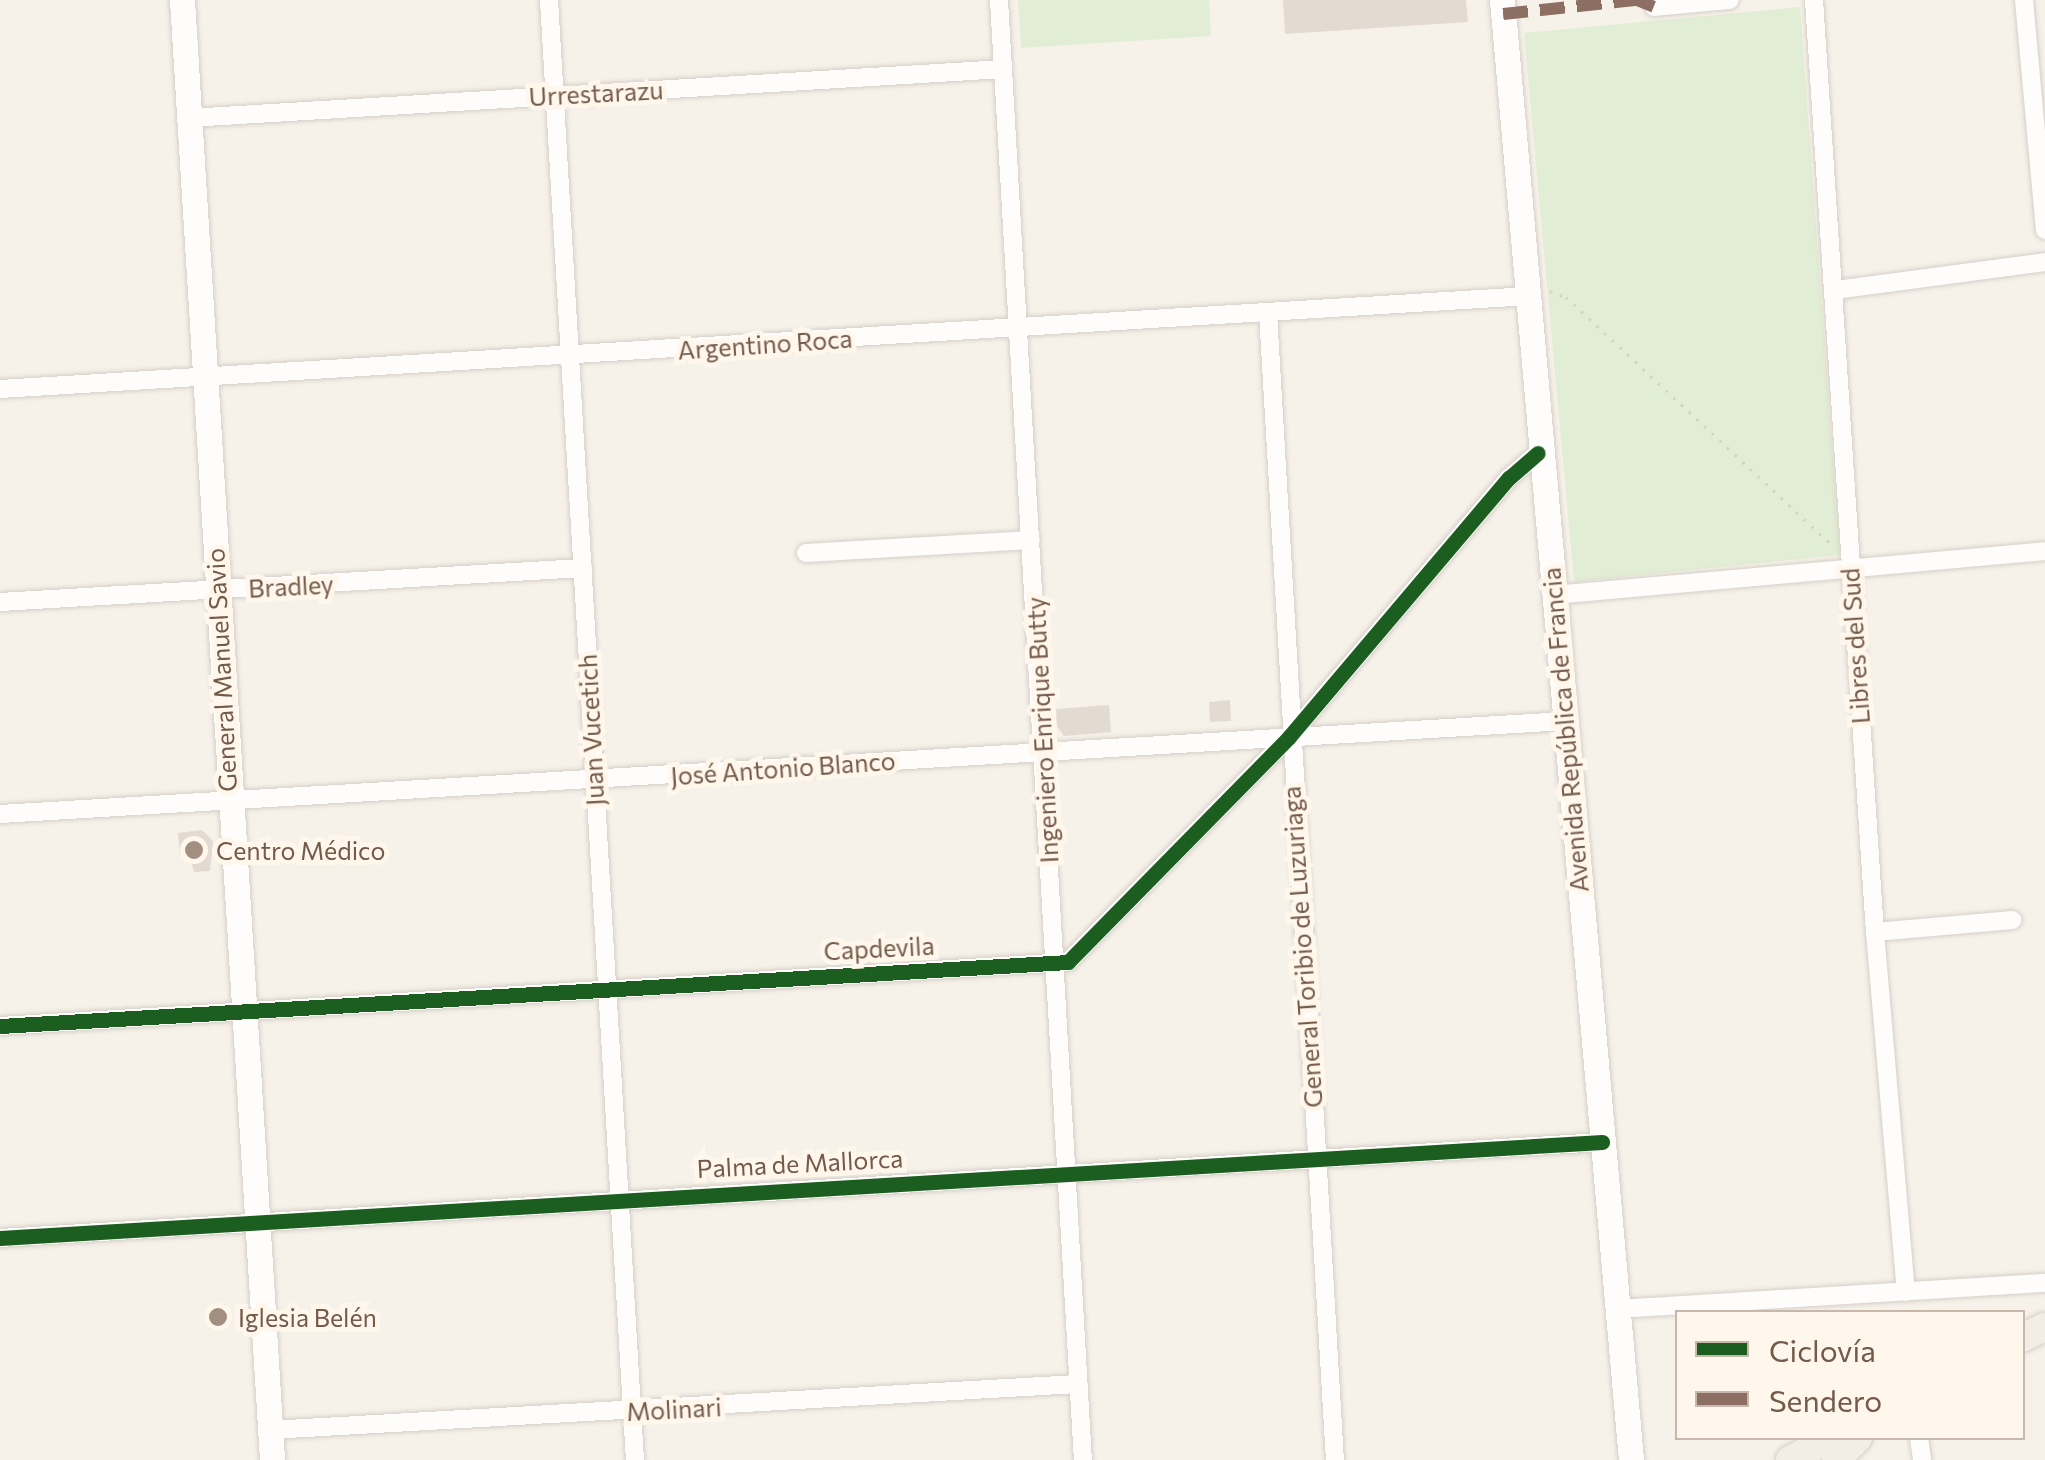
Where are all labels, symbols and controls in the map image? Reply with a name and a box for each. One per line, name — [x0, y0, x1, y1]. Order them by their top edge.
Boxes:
street label: Urrestarazu — [528, 74, 664, 112]
street label: Argentino Roca — [677, 323, 853, 365]
street label: General Manuel Savio — [200, 547, 242, 793]
street label: Avenida República de Francia — [1536, 566, 1594, 894]
street label: Libres del Sud — [1835, 567, 1875, 725]
street label: Bradley — [248, 569, 334, 603]
street label: Ingeniero Enrique Butty — [1020, 596, 1064, 864]
street label: Juan Vucetich — [572, 653, 610, 807]
street label: José Antonio Blanco — [669, 745, 897, 791]
street label: General Toribio de Luzuriaga — [1276, 785, 1328, 1109]
place label: Centro Médico — [216, 835, 385, 865]
marker: Centro Médico — [181, 837, 207, 863]
street label: Capdevila — [823, 930, 935, 966]
street label: Palma de Mallorca — [696, 1143, 904, 1183]
place label: Iglesia Belén — [238, 1302, 377, 1332]
marker: Iglesia Belén — [207, 1306, 229, 1328]
legend — [1675, 1310, 2025, 1440]
text: Ciclovía — [1769, 1331, 1876, 1368]
text: Sendero — [1769, 1381, 1882, 1418]
street label: Molinari — [626, 1392, 722, 1426]

